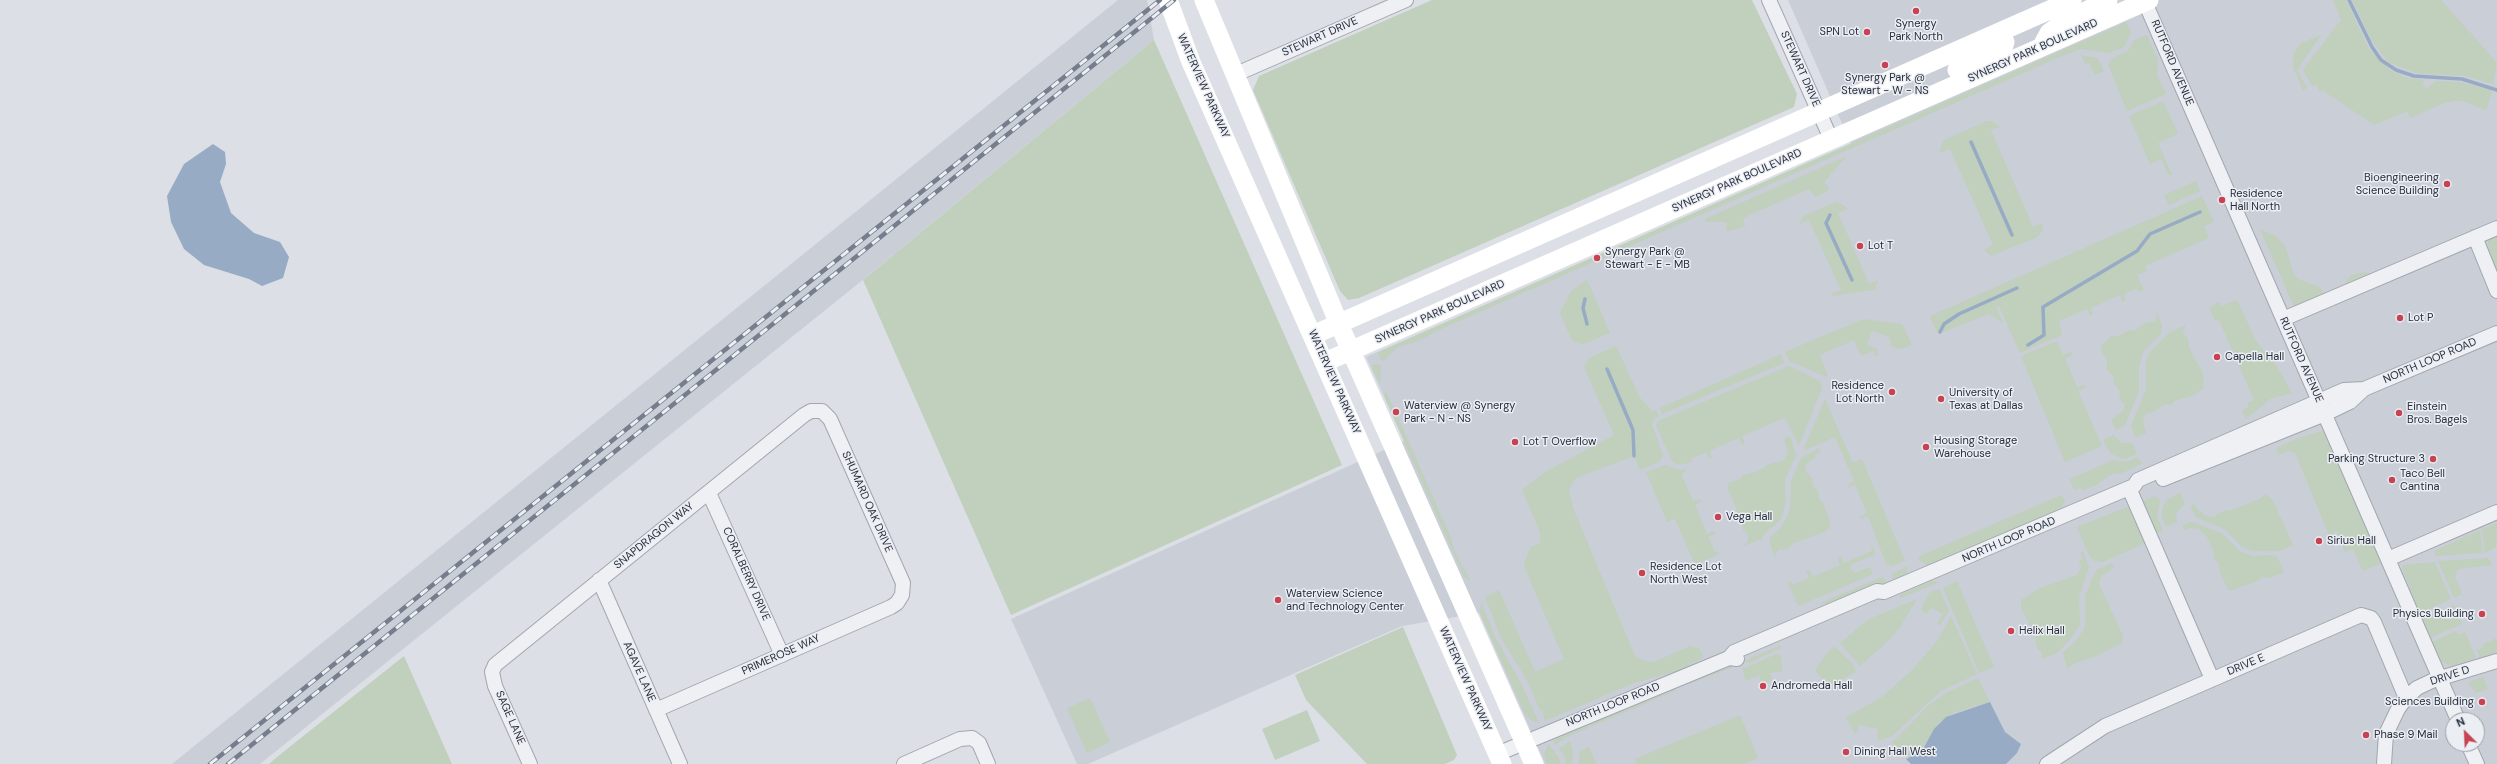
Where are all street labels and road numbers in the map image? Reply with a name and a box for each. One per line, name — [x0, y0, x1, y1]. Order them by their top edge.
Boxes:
street label: STEWART DRIVE — [1280, 14, 1360, 60]
street label: SYNERGY PARK BOULEVARD — [1966, 16, 2100, 86]
street label: RUTFORD AVENUE — [2148, 18, 2196, 108]
street label: STEWART DRIVE — [1777, 29, 1823, 109]
street label: WATERVIEW PARKWAY — [1174, 32, 1232, 140]
street label: SYNERGY PARK BOULEVARD — [1670, 146, 1804, 216]
street label: SYNERGY PARK BOULEVARD — [1373, 277, 1507, 347]
street label: RUTFORD AVENUE — [2276, 315, 2326, 405]
street label: WATERVIEW PARKWAY — [1305, 328, 1363, 436]
street label: NORTH LOOP ROAD — [2381, 335, 2479, 387]
street label: SHUMARD OAK DRIVE — [839, 449, 895, 555]
street label: SNAPDRAGON WAY — [611, 500, 697, 572]
street label: NORTH LOOP ROAD — [1960, 514, 2058, 566]
street label: CORALBERRY DRIVE — [719, 525, 773, 623]
street label: WATERVIEW PARKWAY — [1436, 625, 1494, 733]
street label: PRIMEROSE WAY — [740, 632, 822, 678]
street label: AGAVE LANE — [620, 640, 658, 704]
street label: DRIVE E — [2225, 651, 2267, 679]
street label: DRIVE D — [2429, 663, 2471, 689]
street label: NORTH LOOP ROAD — [1564, 680, 1662, 730]
street label: SAGE LANE — [492, 689, 528, 747]

